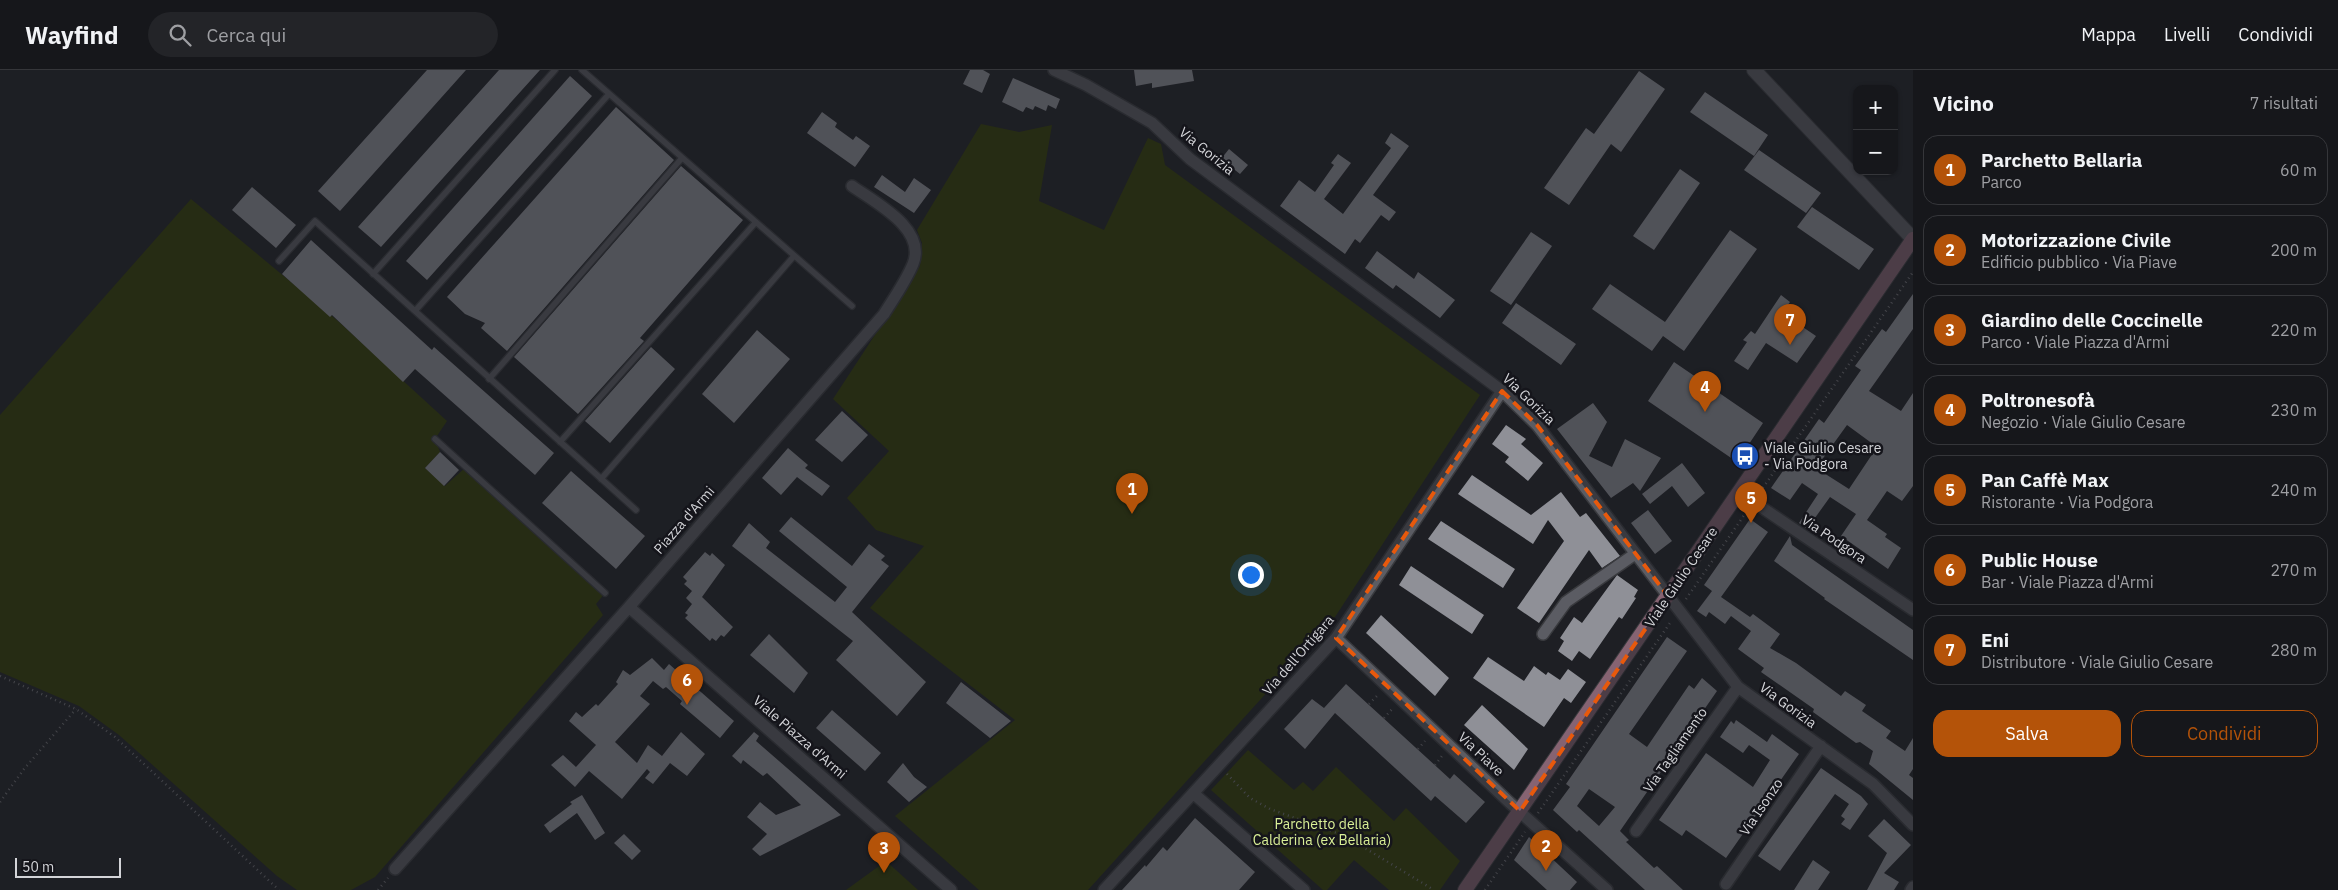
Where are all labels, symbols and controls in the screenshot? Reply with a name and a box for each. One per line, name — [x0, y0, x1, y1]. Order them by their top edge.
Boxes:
search box — [148, 12, 498, 57]
text: Wayfind — [25, 19, 118, 51]
icon: search — [166, 21, 194, 49]
text: Cerca qui — [206, 23, 286, 47]
text: Mappa — [2081, 23, 2136, 46]
text: Livelli — [2164, 23, 2210, 46]
text: Condividi — [2238, 23, 2313, 46]
map controls — [1853, 85, 1898, 175]
button: + — [1853, 85, 1898, 130]
text: Vicino — [1933, 89, 1994, 117]
text: 7 risultati — [2250, 93, 2318, 113]
street label: Via Gorizia — [1175, 123, 1239, 179]
button: − — [1853, 130, 1898, 175]
text: Parchetto Bellaria — [1981, 148, 2142, 172]
text: 1 — [1945, 160, 1955, 180]
text: 60 m — [2280, 160, 2317, 180]
text: Parco — [1981, 172, 2022, 192]
text: Motorizzazione Civile — [1981, 228, 2171, 252]
text: 2 — [1945, 240, 1955, 260]
text: 200 m — [2270, 240, 2317, 260]
text: Edificio pubblico · Via Piave — [1981, 252, 2177, 272]
pin: 7 — [1774, 304, 1806, 345]
text: Giardino delle Coccinelle — [1981, 308, 2203, 332]
text: 3 — [1945, 320, 1955, 340]
text: 220 m — [2270, 320, 2317, 340]
text: Parco · Viale Piazza d'Armi — [1981, 332, 2170, 352]
street label: Via Gorizia — [1499, 369, 1560, 429]
pin: 4 — [1689, 371, 1721, 412]
text: Poltronesofà — [1981, 388, 2095, 412]
text: 4 — [1945, 400, 1955, 420]
text: 230 m — [2270, 400, 2317, 420]
text: Negozio · Viale Giulio Cesare — [1981, 412, 2186, 432]
place label: Viale Giulio Cesare - Via Podgora — [1764, 439, 1882, 473]
bus stop icon: Viale Giulio Cesare - Via Podgora — [1730, 441, 1760, 471]
text: Pan Caffè Max — [1981, 468, 2109, 492]
pin: 1 — [1116, 473, 1148, 514]
text: 5 — [1945, 480, 1955, 500]
text: 240 m — [2270, 480, 2317, 500]
street label: Piazza d'Armi — [650, 482, 718, 558]
pin: 5 — [1735, 482, 1767, 523]
text: Ristorante · Via Podgora — [1981, 492, 2153, 512]
street label: Via Podgora — [1798, 511, 1870, 568]
street label: Viale Giulio Cesare — [1641, 523, 1721, 631]
text: Public House — [1981, 548, 2098, 572]
text: 6 — [1945, 560, 1955, 580]
text: 270 m — [2270, 560, 2317, 580]
your location — [1238, 562, 1264, 588]
text: Bar · Viale Piazza d'Armi — [1981, 572, 2154, 592]
street label: Via dell'Ortigara — [1258, 611, 1338, 699]
text: Eni — [1981, 628, 2009, 652]
text: 7 — [1945, 640, 1955, 660]
text: 280 m — [2270, 640, 2317, 660]
text: Distributore · Viale Giulio Cesare — [1981, 652, 2213, 672]
pin: 6 — [671, 664, 703, 705]
street label: Via Gorizia — [1756, 678, 1821, 732]
street label: Viale Piazza d'Armi — [749, 691, 851, 783]
street label: Via Tagliamento — [1639, 704, 1711, 796]
button: Salva — [1933, 710, 2121, 757]
button: Condividi — [2131, 710, 2318, 757]
street label: Via Piave — [1454, 728, 1508, 780]
street label: Via Isonzo — [1735, 775, 1787, 839]
park label: Parchetto della Calderina (ex Bellaria) — [1253, 815, 1391, 849]
pin: 2 — [1530, 830, 1562, 871]
pin: 3 — [868, 832, 900, 873]
scale bar — [15, 855, 121, 878]
text: 50 m — [22, 858, 54, 876]

